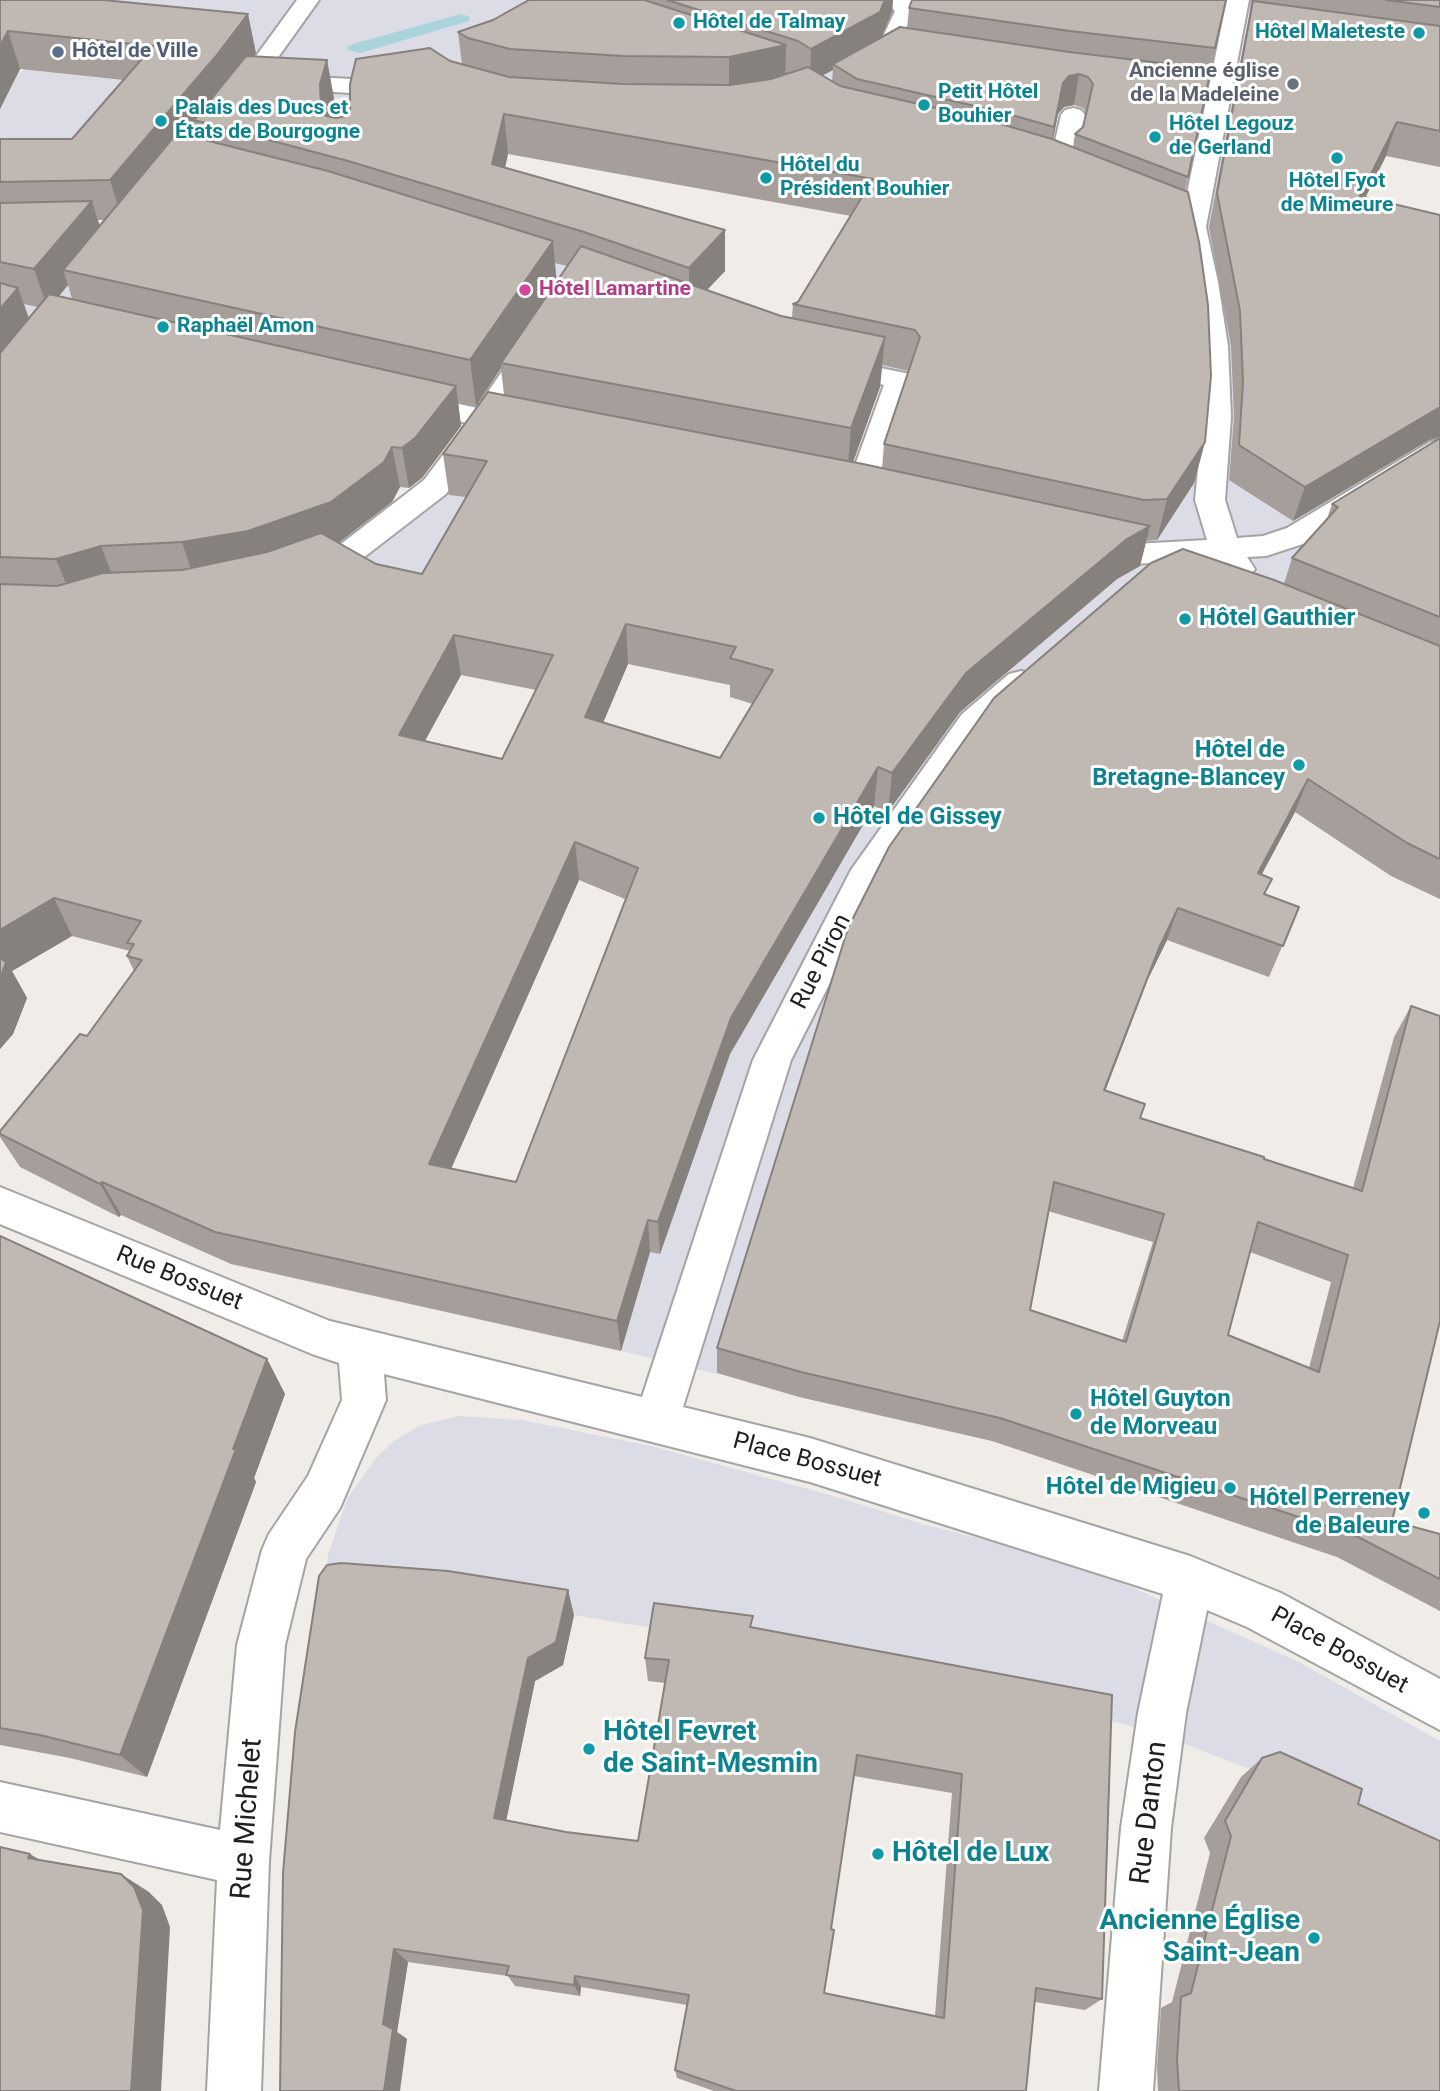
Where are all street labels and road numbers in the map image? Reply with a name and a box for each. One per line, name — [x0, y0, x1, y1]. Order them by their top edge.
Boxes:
street label: Rue Piron — [786, 910, 858, 1014]
street label: Rue Bossuet — [112, 1241, 246, 1317]
street label: Place Bossuet — [730, 1427, 884, 1495]
street label: Place Bossuet — [1265, 1601, 1413, 1701]
street label: Rue Michelet — [226, 1737, 270, 1901]
street label: Rue Danton — [1125, 1740, 1175, 1886]

